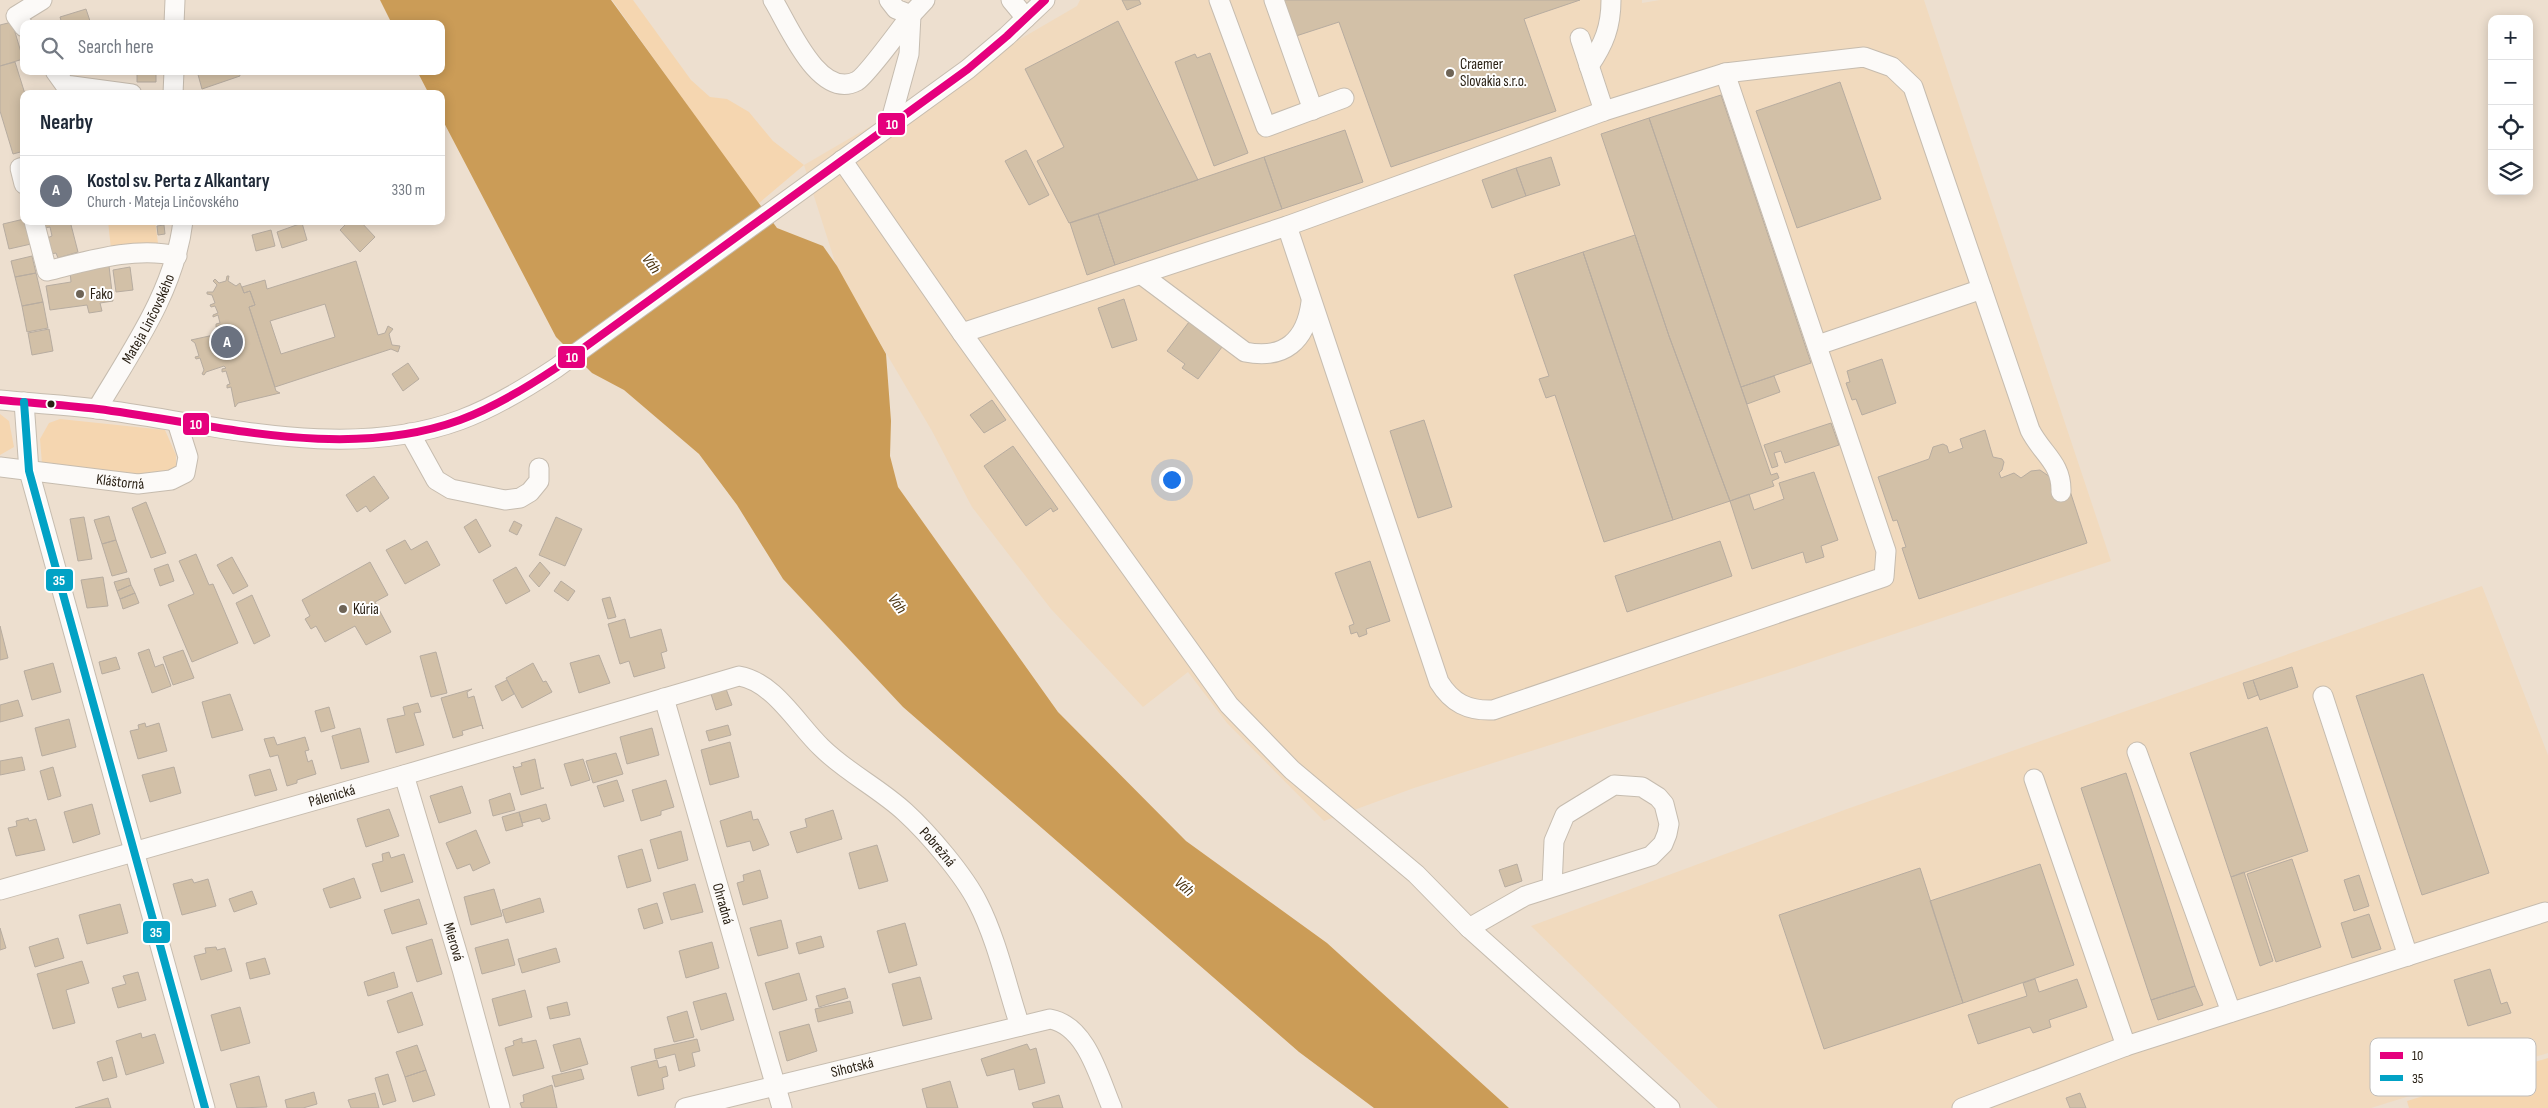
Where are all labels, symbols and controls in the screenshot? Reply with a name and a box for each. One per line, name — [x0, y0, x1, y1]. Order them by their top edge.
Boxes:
map controls — [2488, 15, 2533, 195]
button: + — [2488, 15, 2533, 60]
search box — [20, 20, 445, 75]
icon: search — [38, 34, 66, 62]
text: Search here — [78, 36, 154, 59]
place label: Craemer Slovakia s.r.o. — [1460, 55, 1527, 91]
button: − — [2488, 60, 2533, 105]
marker: Craemer Slovakia s.r.o. — [1444, 67, 1456, 79]
button: locate — [2488, 105, 2533, 150]
text: Nearby — [40, 110, 93, 135]
line badge: 10 — [877, 112, 906, 136]
text: 10 — [886, 116, 898, 133]
button: layers — [2488, 150, 2533, 195]
text: Kostol sv. Perta z Alkantary — [87, 170, 270, 193]
text: A — [52, 181, 60, 200]
text: 330 m — [392, 181, 425, 200]
text: Church · Mateja Linčovského — [87, 193, 239, 212]
water label: Váh — [638, 250, 665, 278]
street label: Mateja Linčovského — [117, 271, 179, 367]
place label: Fako — [90, 285, 113, 304]
marker: Fako — [74, 288, 86, 300]
pin: A — [211, 323, 243, 361]
line badge: 10 — [557, 345, 586, 369]
text: 10 — [566, 349, 578, 366]
unlabelled marker — [46, 399, 56, 409]
line badge: 10 — [182, 412, 210, 436]
text: 10 — [190, 416, 202, 433]
your location — [1159, 467, 1185, 493]
street label: Kláštorná — [95, 469, 145, 493]
line badge: 35 — [45, 568, 74, 592]
text: 35 — [53, 572, 65, 589]
water label: Váh — [884, 590, 911, 618]
place label: Kúria — [353, 600, 379, 619]
marker: Kúria — [337, 603, 349, 615]
street label: Pálenická — [306, 780, 357, 811]
street label: Pobrežná — [915, 823, 960, 871]
water label: Váh — [1170, 873, 1198, 901]
street label: Ohradná — [708, 881, 738, 927]
line badge: 35 — [142, 920, 171, 944]
street label: Mierová — [439, 920, 469, 963]
text: 35 — [150, 924, 162, 941]
legend — [2370, 1038, 2536, 1096]
text: 10 — [2412, 1047, 2423, 1064]
street label: Sihotská — [829, 1053, 876, 1082]
text: 35 — [2412, 1070, 2424, 1087]

